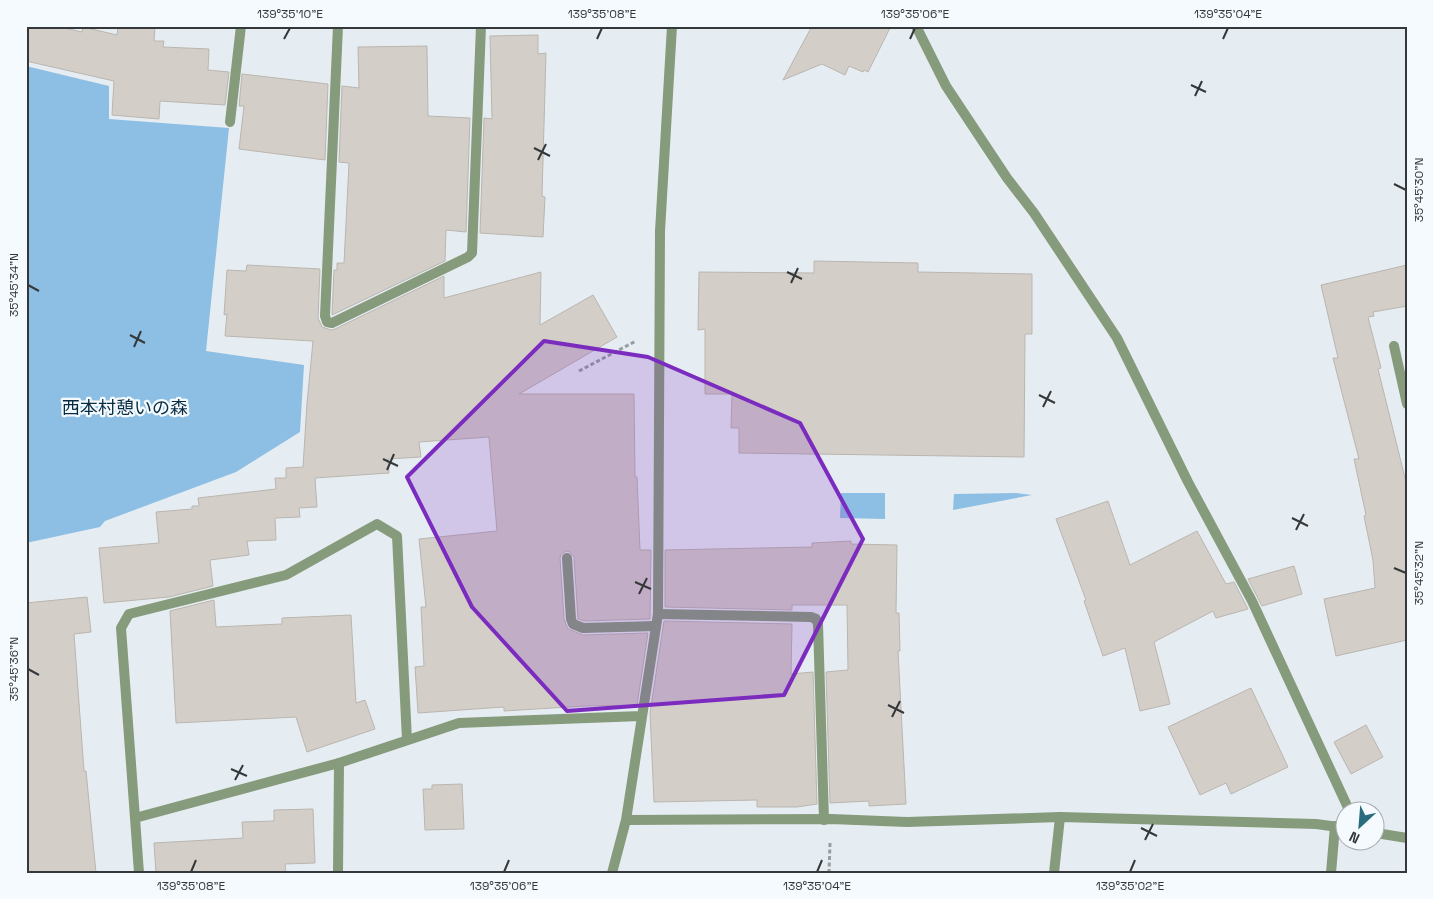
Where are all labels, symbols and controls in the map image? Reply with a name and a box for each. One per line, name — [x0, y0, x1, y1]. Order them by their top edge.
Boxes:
text: 139°35'10"E — [257, 6, 323, 22]
text: 139°35'08"E — [568, 6, 637, 22]
text: 139°35'06"E — [881, 6, 949, 22]
text: 139°35'04"E — [1194, 6, 1262, 22]
text: 35°45'30"N — [1411, 158, 1427, 222]
text: 35°45'34"N — [6, 253, 22, 317]
park label: 西本村憩いの森 — [62, 396, 188, 419]
text: 35°45'32"N — [1411, 541, 1427, 605]
text: 35°45'36"N — [6, 637, 22, 701]
north arrow — [1336, 802, 1386, 852]
text: N — [1346, 828, 1362, 848]
text: 139°35'08"E — [157, 878, 226, 894]
text: 139°35'06"E — [470, 878, 538, 894]
text: 139°35'04"E — [783, 878, 851, 894]
text: 139°35'02"E — [1096, 878, 1164, 894]

